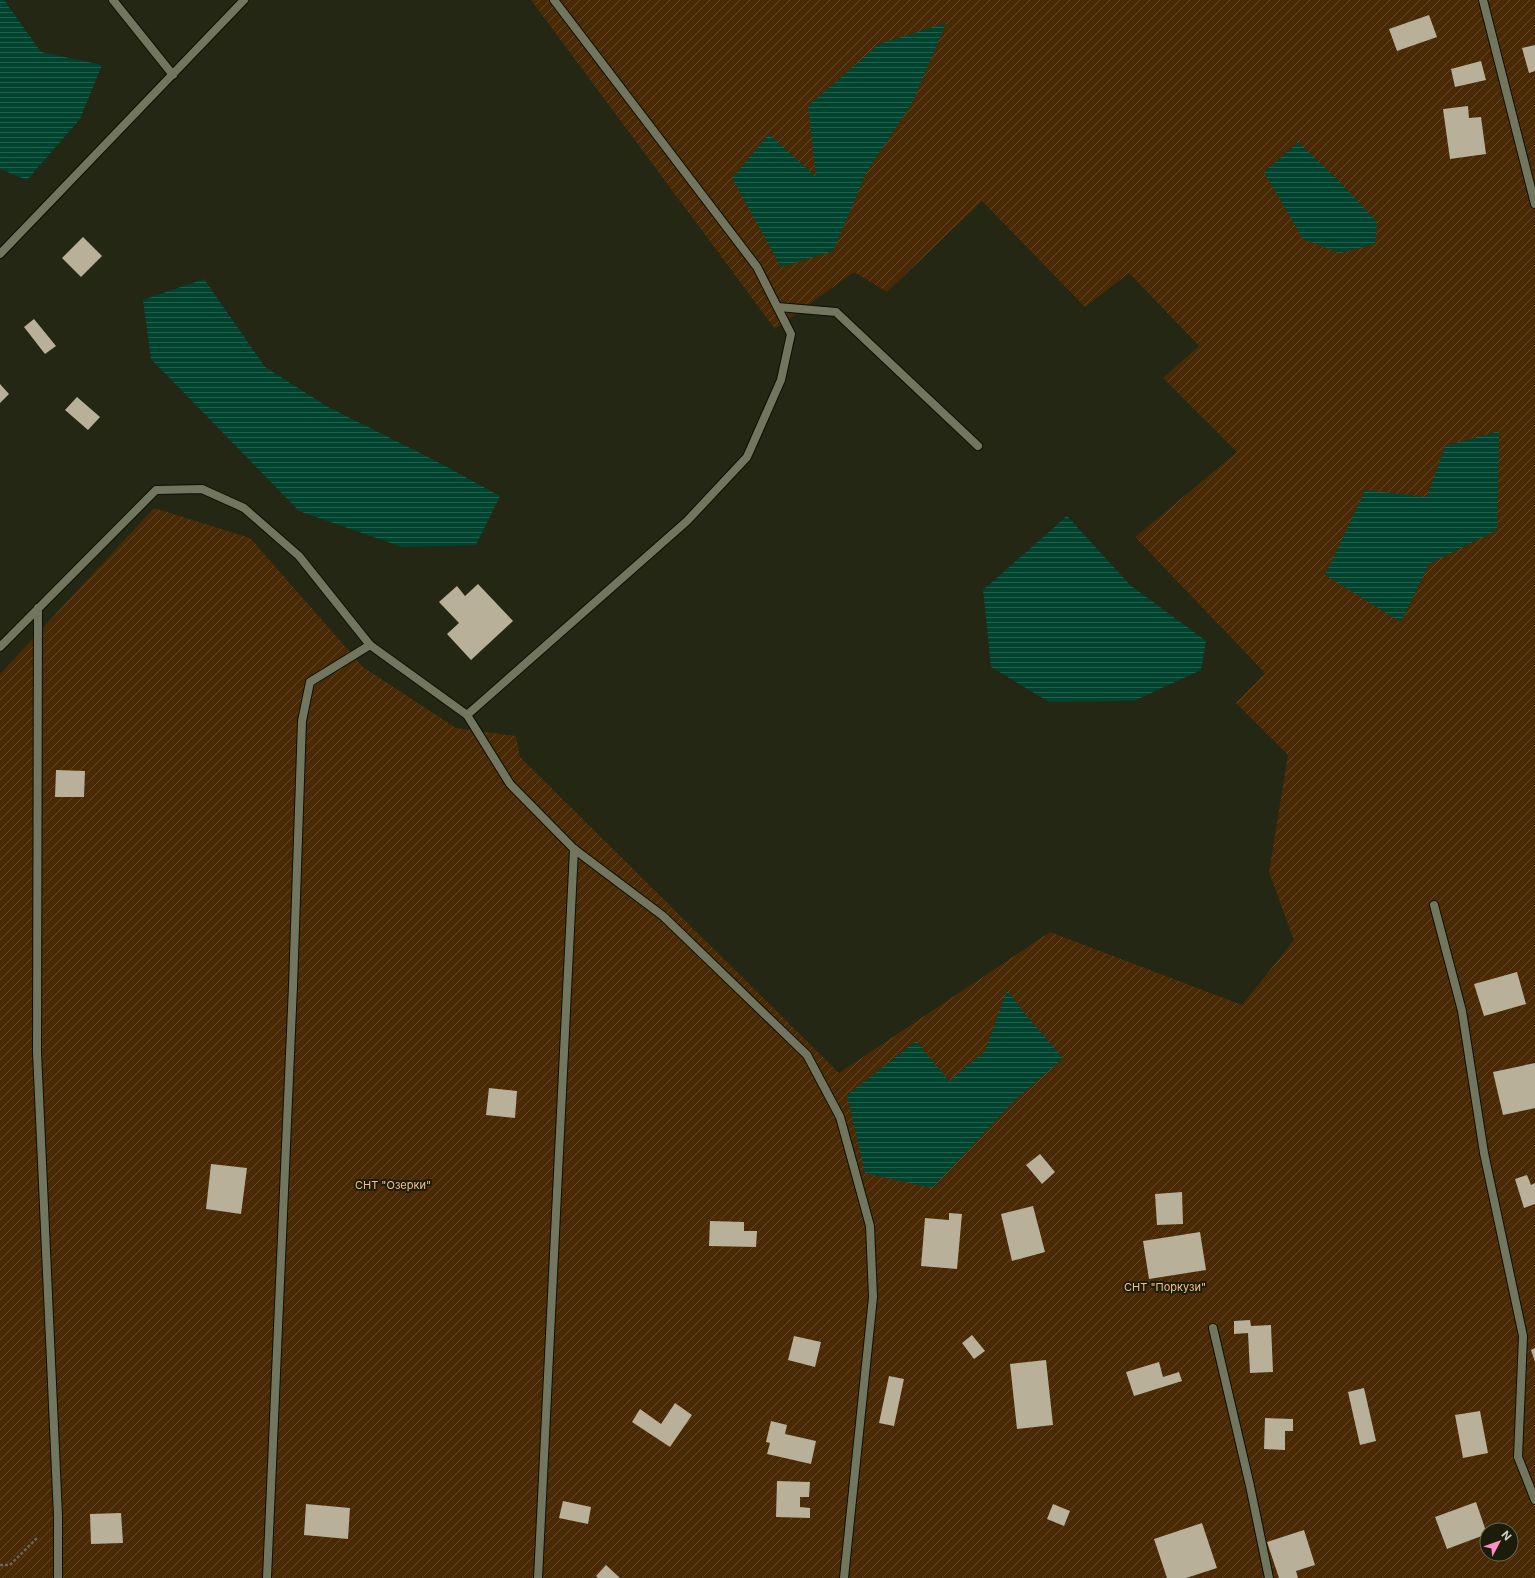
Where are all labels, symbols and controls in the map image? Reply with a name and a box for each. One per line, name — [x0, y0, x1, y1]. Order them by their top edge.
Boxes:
park label: СНТ "Озерки" — [355, 1178, 431, 1192]
park label: СНТ "Поркузи" — [1124, 1280, 1206, 1294]
north arrow — [1479, 1522, 1519, 1562]
text: N — [1499, 1528, 1515, 1543]

